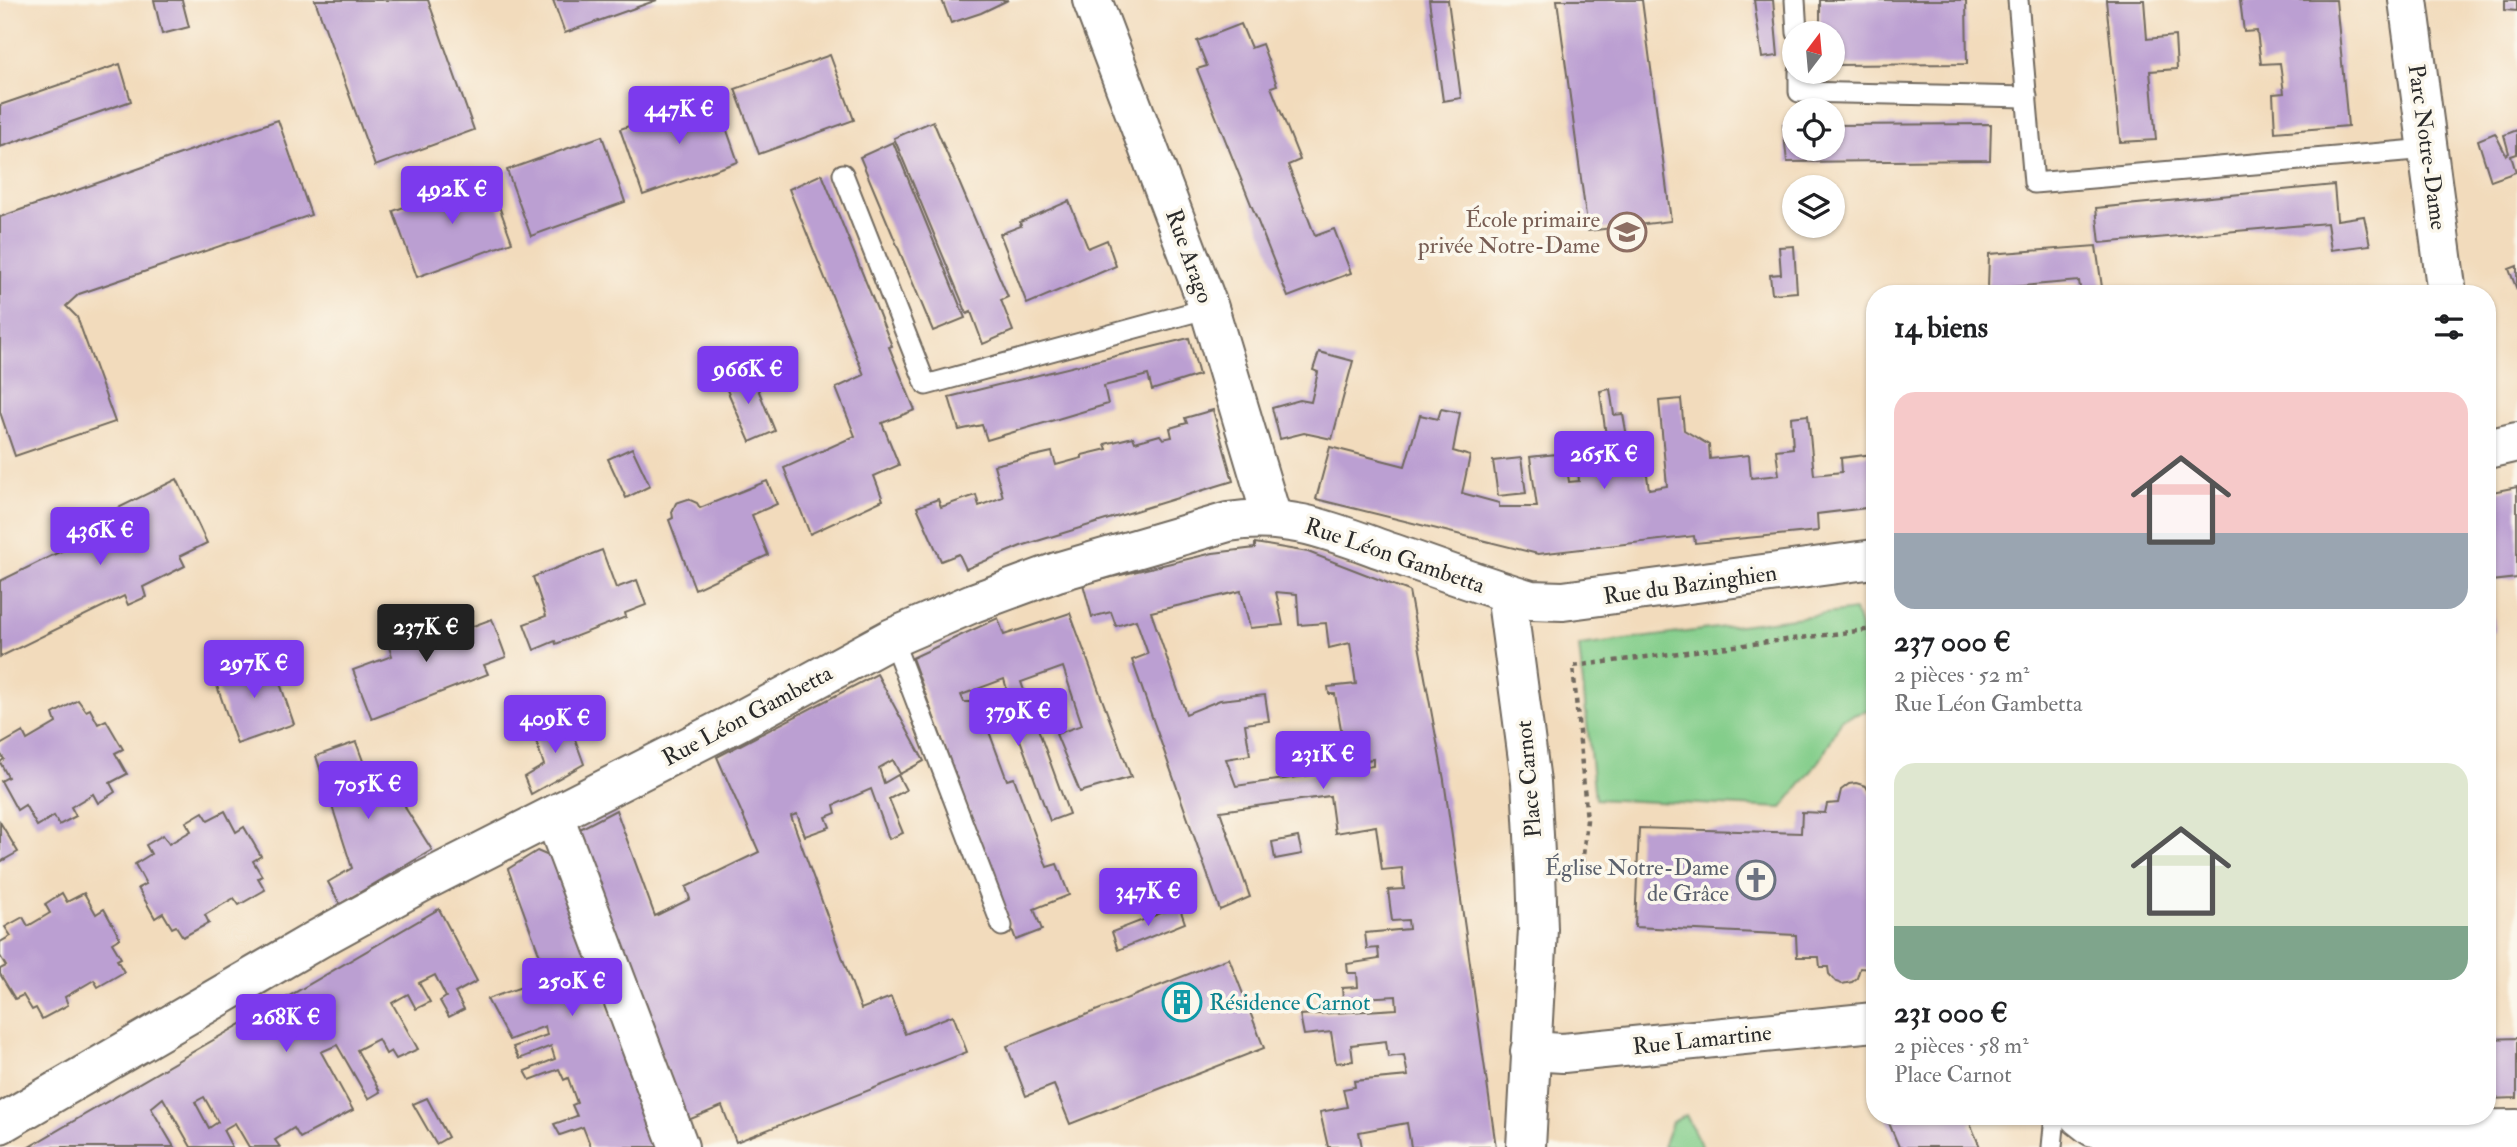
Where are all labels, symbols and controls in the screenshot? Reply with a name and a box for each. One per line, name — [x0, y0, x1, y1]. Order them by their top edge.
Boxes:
north arrow — [1782, 21, 1844, 84]
map controls — [1782, 21, 1845, 238]
street label: Parc Notre-Dame — [2402, 62, 2454, 232]
pin: 447K € — [622, 86, 736, 146]
text: 447K € — [644, 94, 714, 123]
button: locate — [1782, 98, 1845, 161]
pin: 492K € — [395, 166, 509, 226]
text: 492K € — [417, 174, 487, 203]
button: layers — [1782, 175, 1845, 238]
street label: Rue Arago — [1159, 205, 1220, 307]
place label: École primaire privée Notre-Dame — [1417, 205, 1600, 261]
school or university icon: École primaire privée Notre-Dame — [1606, 211, 1648, 253]
icon: filters — [2430, 308, 2468, 346]
text: 14 biens — [1894, 309, 1988, 346]
pin: 966K € — [691, 346, 805, 406]
text: 966K € — [713, 354, 783, 383]
pin: 265K € — [1547, 432, 1661, 491]
icon: home — [2118, 437, 2244, 563]
text: 265K € — [1570, 439, 1638, 468]
pin: 436K € — [43, 508, 157, 567]
street label: Rue Léon Gambetta — [1301, 511, 1489, 600]
text: 436K € — [66, 515, 134, 544]
street label: Rue du Bazinghien — [1601, 558, 1779, 611]
pin: 237K € — [369, 604, 483, 664]
text: 237K € — [393, 612, 459, 641]
text: 237 000 € — [1894, 623, 2011, 660]
pin: 297K € — [197, 640, 311, 700]
text: 297K € — [220, 648, 288, 677]
street label: Rue Léon Gambetta — [657, 658, 838, 772]
text: 2 pièces · 52 m² — [1894, 660, 2029, 689]
pin: 379K € — [961, 688, 1075, 748]
text: Rue Léon Gambetta — [1894, 689, 2082, 718]
pin: 409K € — [498, 696, 612, 755]
text: 379K € — [985, 696, 1051, 725]
text: 409K € — [520, 703, 590, 732]
street label: Place Carnot — [1509, 719, 1548, 839]
pin: 231K € — [1266, 732, 1380, 791]
text: 231K € — [1291, 739, 1355, 768]
pin: 705K € — [311, 762, 425, 821]
text: 705K € — [335, 769, 401, 798]
icon: home — [2118, 808, 2244, 934]
place label: Église Notre-Dame de Grâce — [1545, 853, 1729, 908]
church icon: Église Notre-Dame de Grâce — [1735, 859, 1777, 901]
pin: 347K € — [1091, 869, 1205, 928]
text: 347K € — [1115, 876, 1181, 905]
pin: 250K € — [515, 958, 629, 1018]
text: 250K € — [538, 966, 606, 995]
building icon: Résidence Carnot — [1161, 981, 1203, 1023]
place label: Résidence Carnot — [1209, 988, 1370, 1017]
text: 231 000 € — [1894, 994, 2008, 1031]
pin: 268K € — [229, 995, 343, 1054]
text: 268K € — [252, 1002, 320, 1031]
street label: Rue Lamartine — [1631, 1018, 1773, 1061]
text: 2 pièces · 58 m² — [1894, 1031, 2029, 1060]
text: Place Carnot — [1894, 1060, 2012, 1089]

